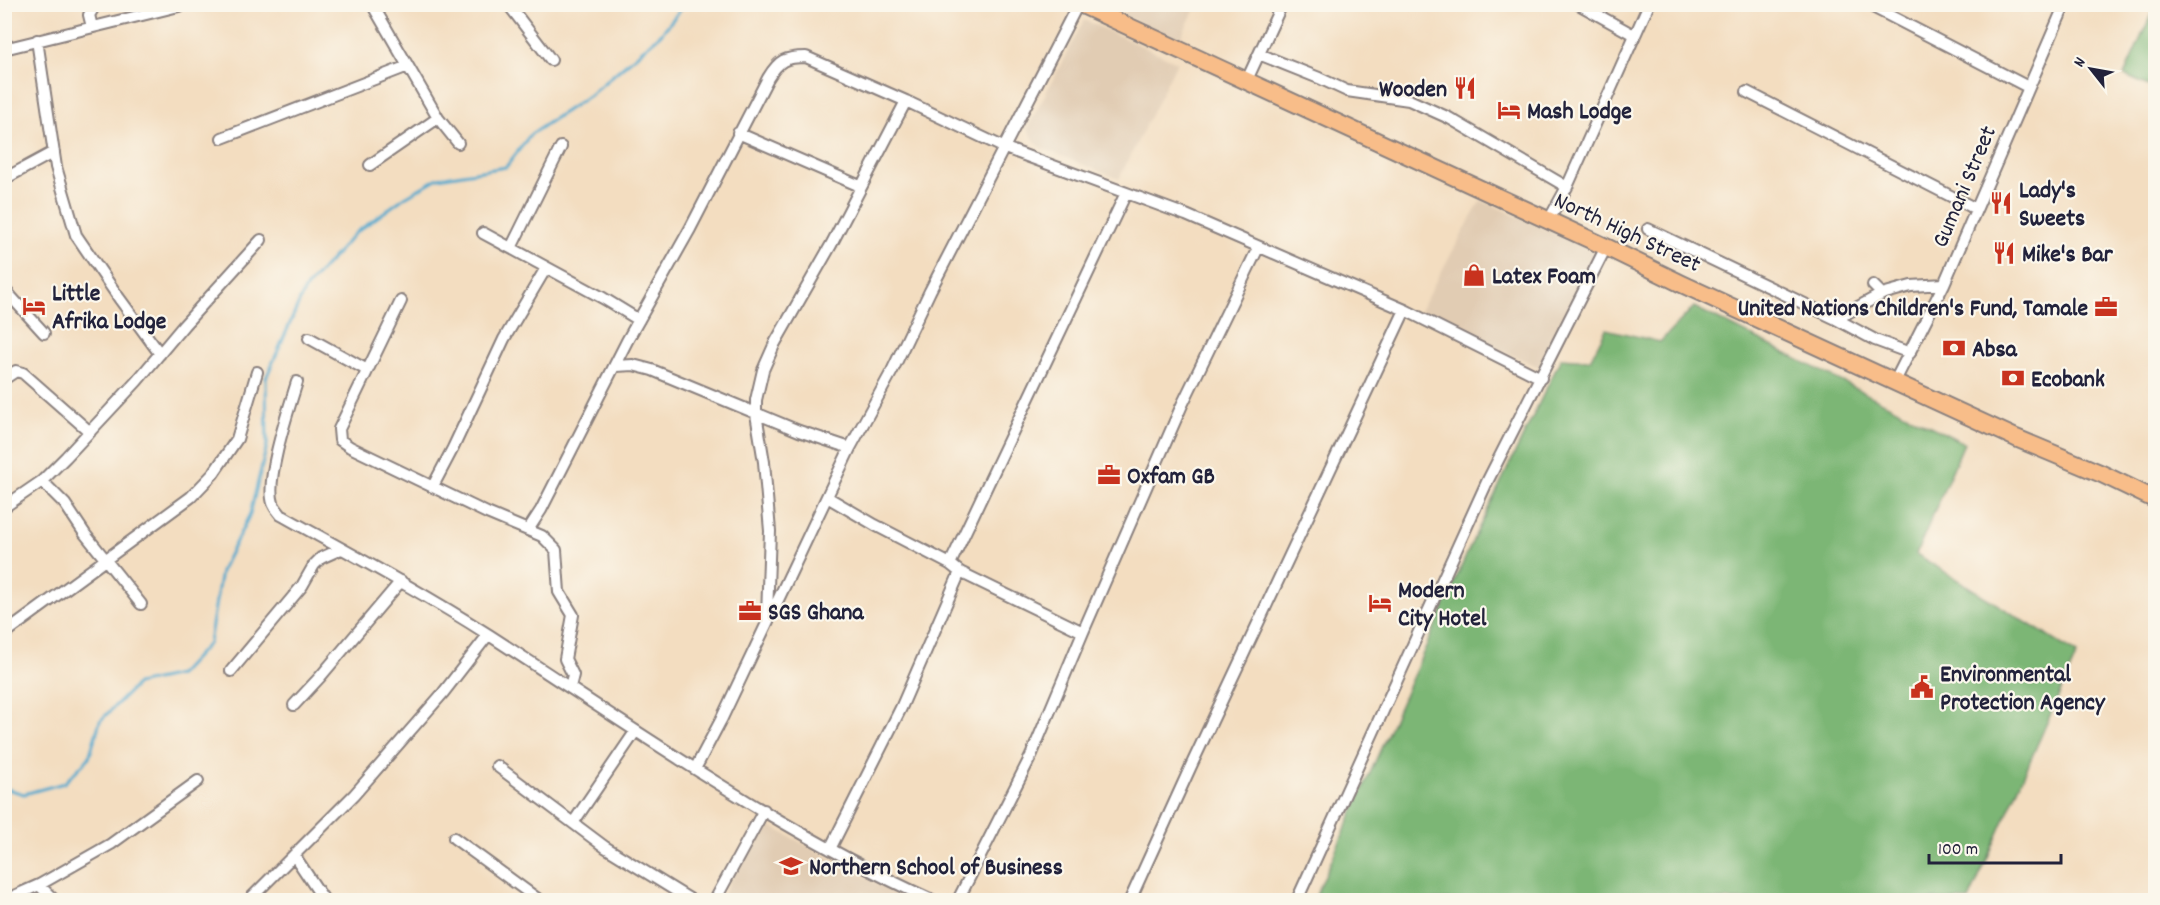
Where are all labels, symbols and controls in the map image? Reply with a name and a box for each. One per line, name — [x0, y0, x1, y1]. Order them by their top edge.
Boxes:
north arrow — [2061, 39, 2121, 99]
text: N — [2068, 53, 2092, 72]
place label: Wooden — [1379, 74, 1447, 108]
restaurant icon: Wooden — [1452, 75, 1478, 101]
place label: Mash Lodge — [1527, 96, 1632, 130]
hotel icon: Mash Lodge — [1496, 97, 1522, 123]
street label: Gumani Street — [1925, 121, 2007, 253]
place label: Lady's Sweets — [2019, 175, 2085, 237]
street label: North High Street — [1548, 185, 1706, 283]
restaurant icon: Lady's Sweets — [1988, 190, 2014, 216]
place label: Mike's Bar — [2022, 239, 2114, 273]
restaurant icon: Mike's Bar — [1991, 240, 2017, 266]
place label: Latex Foam — [1492, 261, 1596, 295]
shop icon: Latex Foam — [1461, 262, 1487, 288]
place label: Little Afrika Lodge — [52, 278, 167, 340]
hotel icon: Little Afrika Lodge — [21, 293, 47, 319]
place label: United Nations Children's Fund, Tamale — [1738, 293, 2088, 327]
office icon: United Nations Children's Fund, Tamale — [2093, 294, 2119, 320]
place label: Absa — [1972, 334, 2018, 368]
bank icon: Absa — [1941, 335, 1967, 361]
place label: Ecobank — [2031, 364, 2105, 398]
bank icon: Ecobank — [2000, 365, 2026, 391]
place label: Oxfam GB — [1127, 461, 1215, 495]
office icon: Oxfam GB — [1096, 462, 1122, 488]
place label: Modern City Hotel — [1398, 575, 1487, 637]
hotel icon: Modern City Hotel — [1367, 590, 1393, 616]
place label: SGS Ghana — [768, 597, 864, 631]
office icon: SGS Ghana — [737, 598, 763, 624]
place label: Environmental Protection Agency — [1940, 659, 2106, 721]
public building icon: Environmental Protection Agency — [1909, 674, 1935, 700]
scale bar — [1929, 827, 2061, 865]
text: 100 m — [1938, 838, 1978, 863]
place label: Northern School of Business — [809, 852, 1063, 886]
school or university icon: Northern School of Business — [778, 853, 804, 879]

